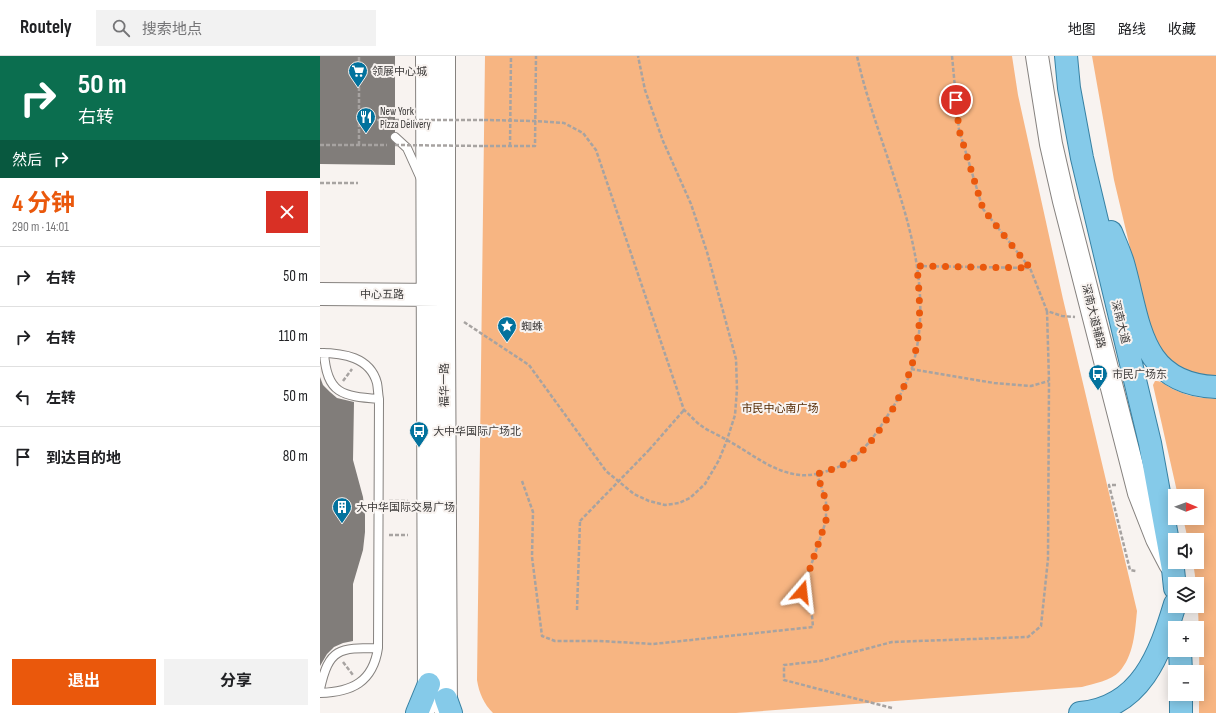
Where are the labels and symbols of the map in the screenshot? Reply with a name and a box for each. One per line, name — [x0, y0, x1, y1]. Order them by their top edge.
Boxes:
supermarket icon: 领展中心城 — [347, 60, 369, 88]
place label: 领展中心城 — [372, 65, 427, 78]
pin — [939, 83, 973, 117]
place label: New York Pizza Delivery — [380, 105, 432, 131]
restaurant icon: New York Pizza Delivery — [355, 106, 377, 134]
street label: 深南大道辅路 — [1079, 283, 1108, 350]
street label: 中心五路 — [360, 288, 404, 301]
street label: 深南大道 — [1109, 299, 1132, 345]
place icon: 蜘蛛 — [496, 315, 518, 343]
place label: 蜘蛛 — [521, 320, 543, 333]
street label: 福华一路 — [438, 363, 451, 407]
bus stop icon: 市民广场东 — [1087, 363, 1109, 391]
place label: 市民广场东 — [1112, 368, 1167, 381]
park label: 市民中心南广场 — [742, 402, 819, 415]
bus stop icon: 大中华国际广场北 — [408, 420, 430, 448]
place label: 大中华国际广场北 — [433, 425, 521, 438]
north arrow — [1168, 489, 1204, 525]
building icon: 大中华国际交易广场 — [331, 496, 353, 524]
place label: 大中华国际交易广场 — [356, 501, 455, 514]
position arrow — [781, 571, 823, 613]

